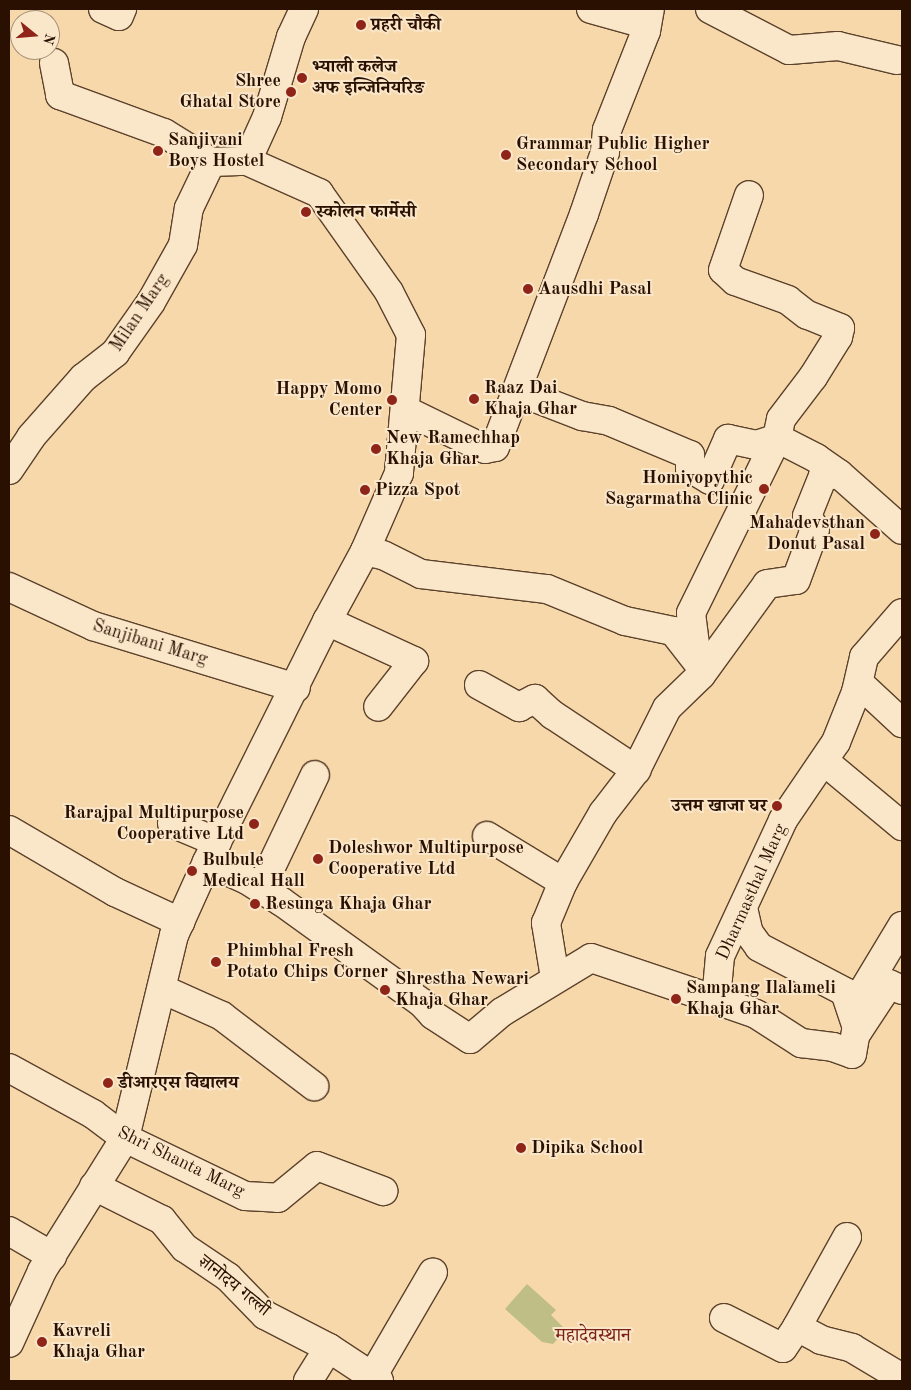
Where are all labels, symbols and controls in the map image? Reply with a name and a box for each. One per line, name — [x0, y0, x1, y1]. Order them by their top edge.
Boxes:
north arrow — [10, 10, 60, 60]
place label: प्रहरी चौकी — [371, 14, 441, 36]
marker: प्रहरी चौकी — [355, 19, 367, 31]
text: N — [40, 32, 57, 46]
place label: भ्याली कलेज अफ इन्जिनियरिङ — [312, 57, 424, 100]
place label: Shree Ghatal Store — [179, 71, 281, 114]
marker: भ्याली कलेज अफ इन्जिनियरिङ — [296, 72, 308, 84]
marker: Shree Ghatal Store — [285, 86, 297, 98]
place label: Sanjivani Boys Hostel — [168, 130, 264, 172]
place label: Grammar Public Higher Secondary School — [516, 134, 710, 176]
marker: Sanjivani Boys Hostel — [152, 145, 164, 157]
marker: Grammar Public Higher Secondary School — [500, 149, 512, 161]
place label: स्कोलन फार्मेसी — [316, 201, 416, 223]
marker: स्कोलन फार्मेसी — [300, 206, 312, 218]
street label: Milan Marg — [106, 270, 174, 356]
place label: Aausdhi Pasal — [538, 278, 652, 300]
marker: Aausdhi Pasal — [522, 283, 534, 295]
place label: Raaz Dai Khaja Ghar — [484, 378, 577, 420]
place label: Happy Momo Center — [275, 379, 382, 422]
marker: Raaz Dai Khaja Ghar — [468, 393, 480, 405]
marker: Happy Momo Center — [386, 394, 398, 406]
place label: New Ramechhap Khaja Ghar — [386, 428, 520, 470]
marker: New Ramechhap Khaja Ghar — [370, 443, 382, 455]
place label: Homiyopythic Sagarmatha Clinic — [605, 468, 753, 510]
place label: Pizza Spot — [375, 479, 460, 501]
marker: Homiyopythic Sagarmatha Clinic — [757, 482, 771, 496]
marker: Pizza Spot — [359, 484, 371, 496]
place label: Mahadevsthan Donut Pasal — [749, 513, 865, 556]
marker: Mahadevsthan Donut Pasal — [869, 528, 881, 540]
street label: Sanjibani Marg — [90, 615, 210, 671]
place label: उत्तम खाजा घर — [671, 795, 767, 817]
marker: उत्तम खाजा घर — [771, 800, 783, 812]
place label: Rarajpal Multipurpose Cooperative Ltd — [64, 803, 244, 846]
marker: Rarajpal Multipurpose Cooperative Ltd — [248, 818, 260, 830]
street label: Dharmasthal Marg — [712, 820, 792, 964]
place label: Doleshwor Multipurpose Cooperative Ltd — [328, 838, 524, 881]
place label: Bulbule Medical Hall — [202, 850, 305, 892]
marker: Doleshwor Multipurpose Cooperative Ltd — [312, 853, 324, 865]
marker: Bulbule Medical Hall — [186, 865, 198, 877]
place label: Resunga Khaja Ghar — [265, 893, 431, 915]
marker: Resunga Khaja Ghar — [249, 898, 261, 910]
place label: Phimbhal Fresh Potato Chips Corner — [226, 941, 388, 984]
marker: Phimbhal Fresh Potato Chips Corner — [210, 956, 222, 968]
place label: Shrestha Newari Khaja Ghar — [395, 969, 529, 1012]
place label: Sampang Ilalameli Khaja Ghar — [686, 978, 836, 1021]
marker: Shrestha Newari Khaja Ghar — [379, 984, 391, 996]
marker: Sampang Ilalameli Khaja Ghar — [670, 993, 682, 1005]
place label: डीआरएस विद्यालय — [118, 1072, 239, 1094]
marker: डीआरएस विद्यालय — [102, 1077, 114, 1089]
street label: Shri Shanta Marg — [114, 1122, 248, 1202]
place label: Dipika School — [531, 1137, 643, 1159]
marker: Dipika School — [515, 1142, 527, 1154]
street label: ज्ञानोदय गल्ली — [194, 1251, 274, 1321]
place label: Kavreli Khaja Ghar — [52, 1321, 145, 1364]
district label: महादेवस्थान — [555, 1326, 631, 1348]
marker: Kavreli Khaja Ghar — [36, 1336, 48, 1348]

